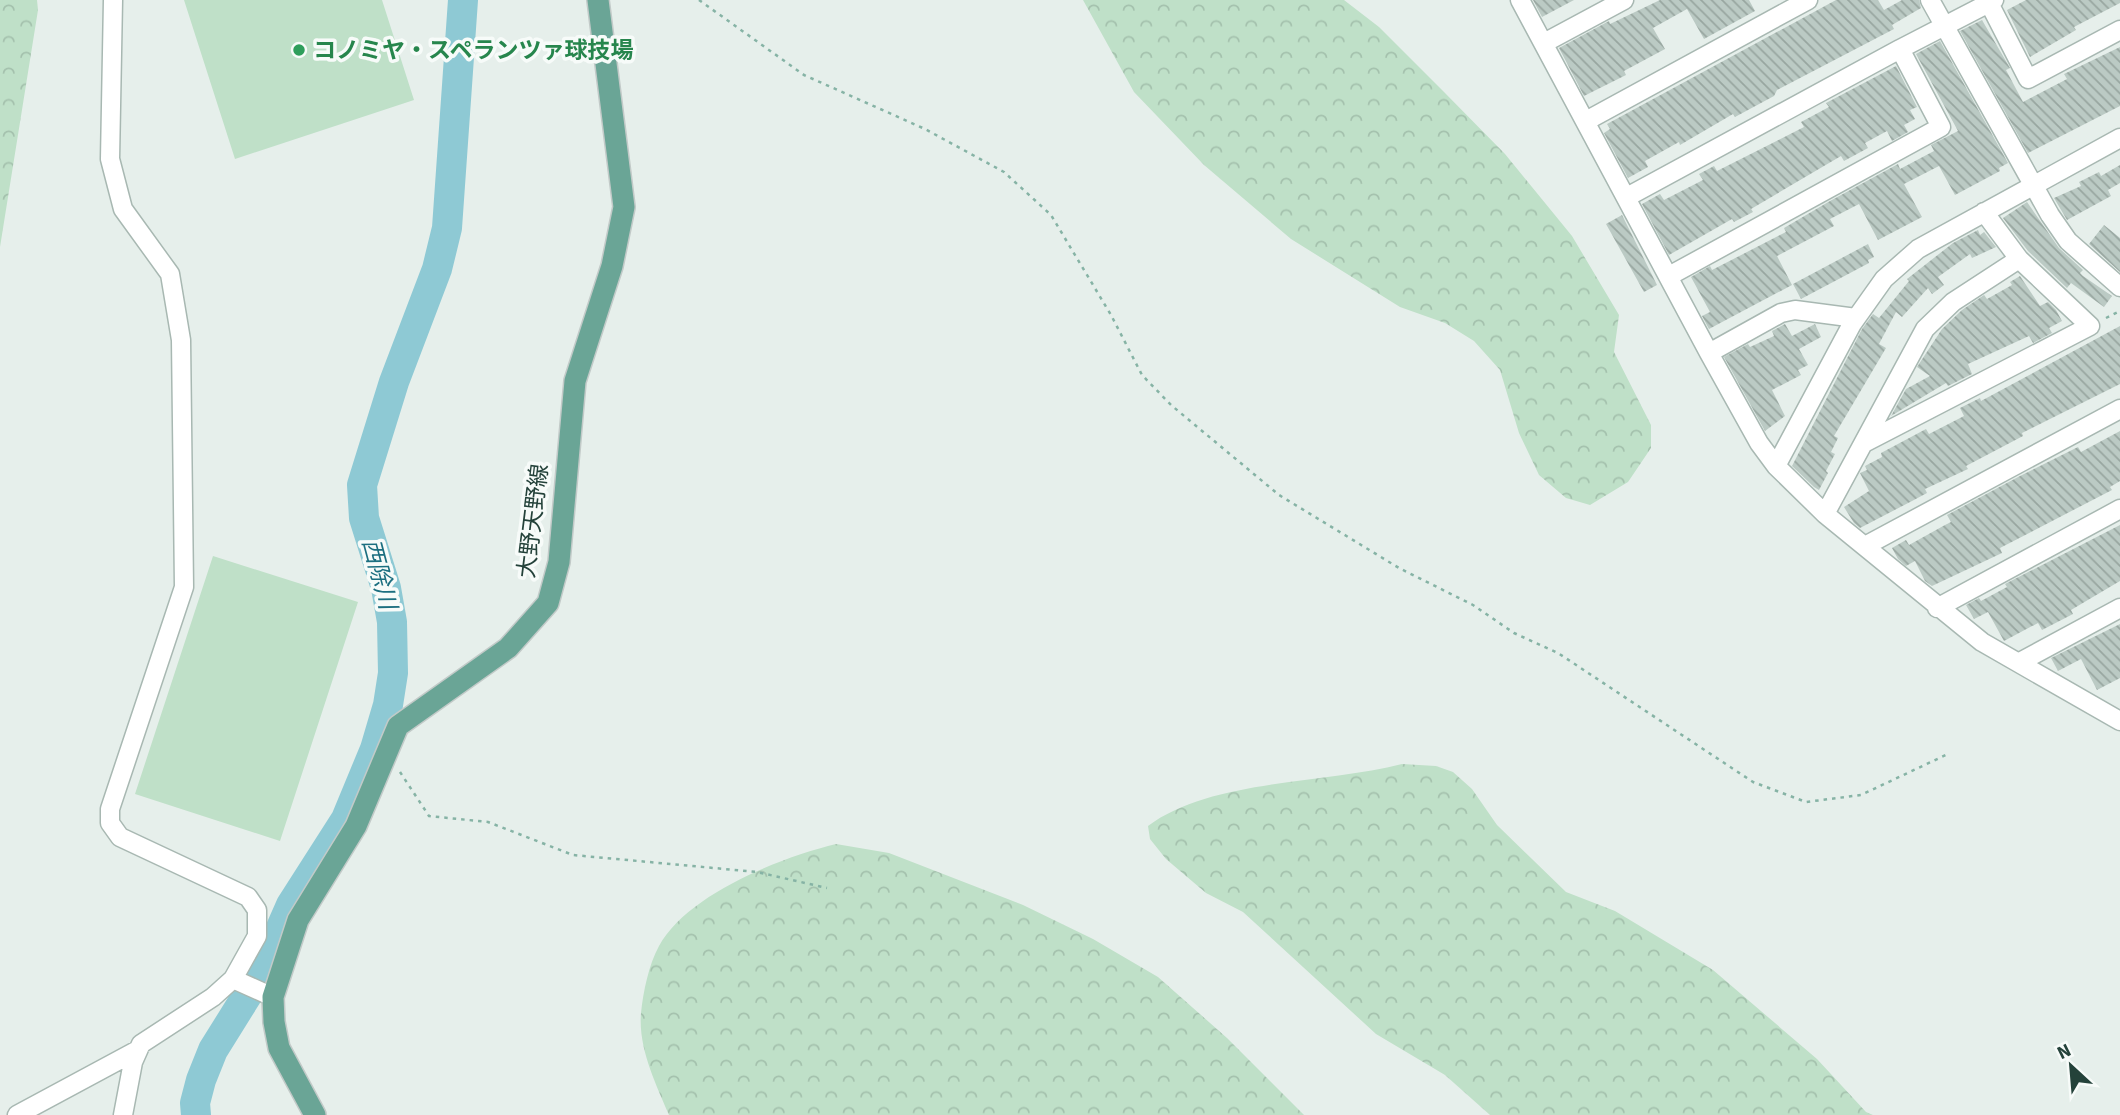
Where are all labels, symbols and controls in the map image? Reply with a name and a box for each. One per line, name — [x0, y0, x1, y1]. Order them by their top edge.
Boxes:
place label: コノミヤ・スペランツァ球技場 — [313, 34, 633, 67]
marker: コノミヤ・スペランツァ球技場 — [291, 42, 307, 58]
street label: 大野天野線 — [510, 462, 556, 580]
water label: 西除川 — [353, 535, 406, 616]
north arrow — [2036, 1031, 2106, 1101]
text: N — [2053, 1037, 2076, 1067]

